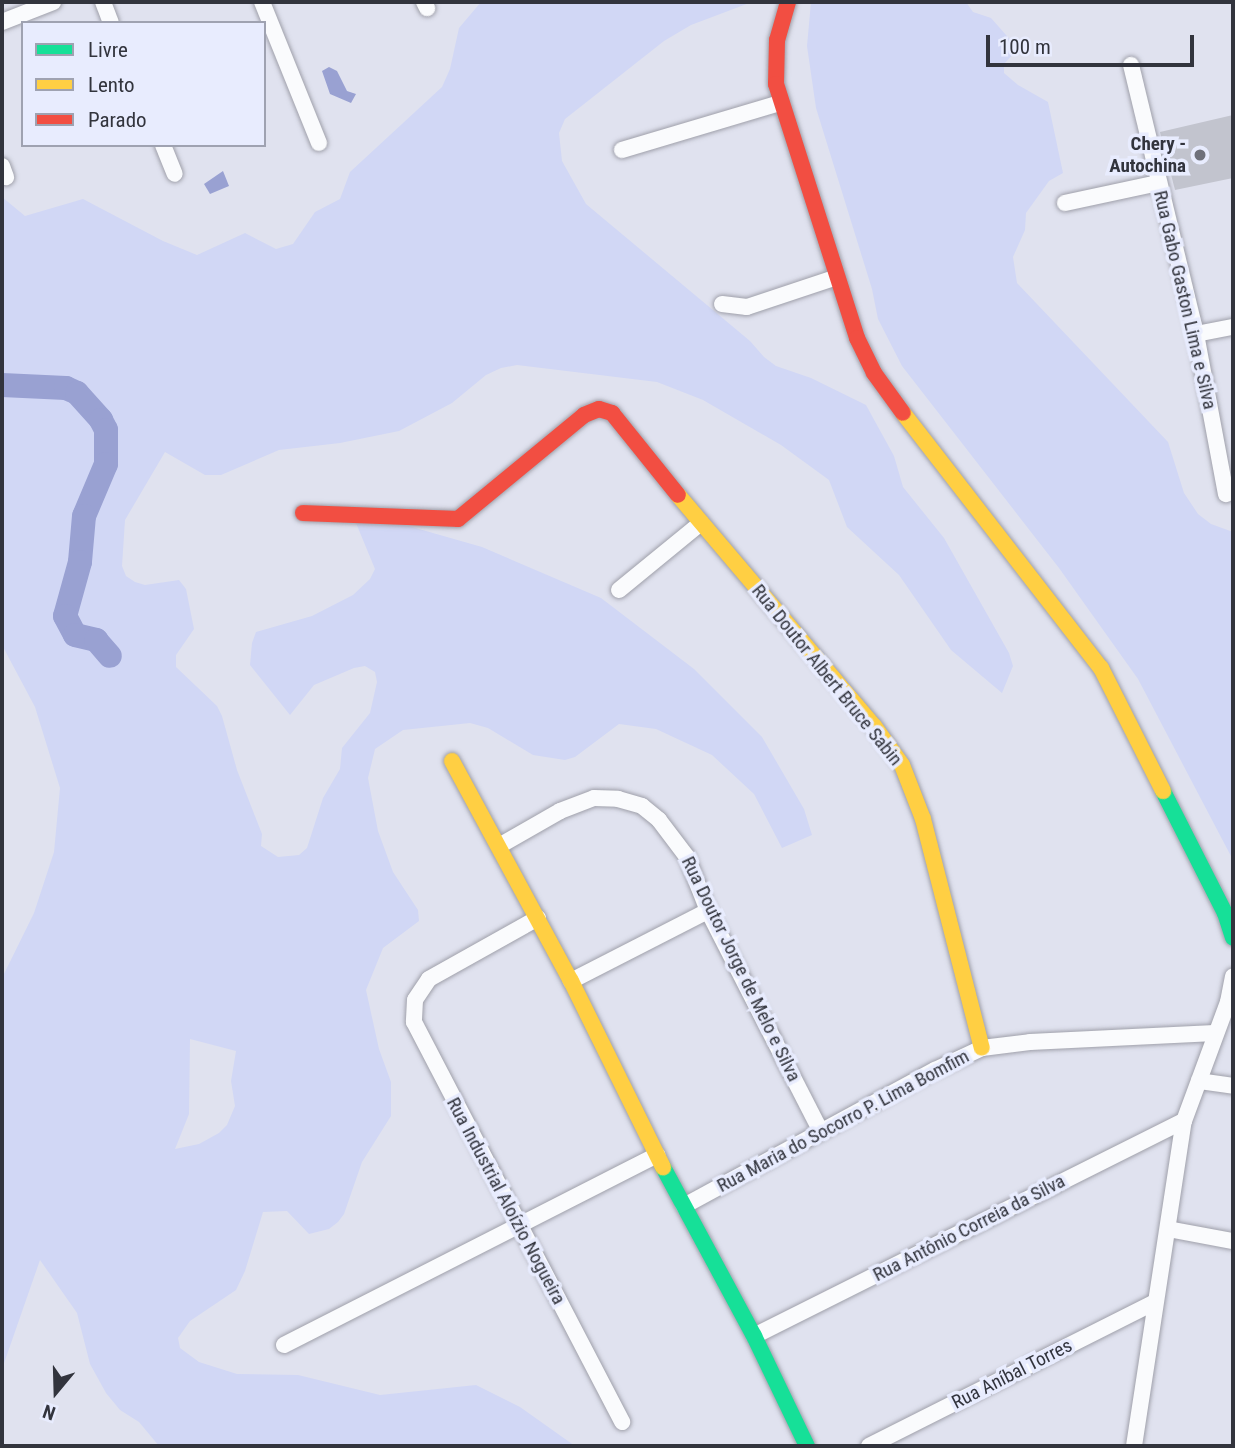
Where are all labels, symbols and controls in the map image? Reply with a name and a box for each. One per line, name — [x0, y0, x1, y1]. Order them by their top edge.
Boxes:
legend — [21, 21, 266, 147]
scale bar — [990, 21, 1198, 65]
text: 100 m — [999, 35, 1051, 59]
text: Livre — [88, 38, 128, 62]
text: Lento — [88, 73, 135, 97]
text: Parado — [88, 108, 147, 132]
place label: Chery - Autochina — [1109, 133, 1186, 177]
marker: Chery - Autochina — [1192, 147, 1208, 163]
street label: Rua Gabo Gaston Lima e Silva — [1149, 188, 1221, 412]
street label: Rua Doutor Albert Bruce Sabin — [747, 580, 907, 770]
street label: Rua Doutor Jorge de Melo e Silva — [676, 853, 806, 1085]
street label: Rua Maria do Socorro P. Lima Bomfim — [713, 1045, 973, 1197]
street label: Rua Industrial Aloízio Nogueira — [442, 1094, 570, 1308]
street label: Rua Antônio Correia da Silva — [869, 1170, 1069, 1286]
street label: Rua Aníbal Torres — [948, 1334, 1076, 1414]
north arrow — [21, 1357, 91, 1427]
text: N — [40, 1400, 58, 1425]

